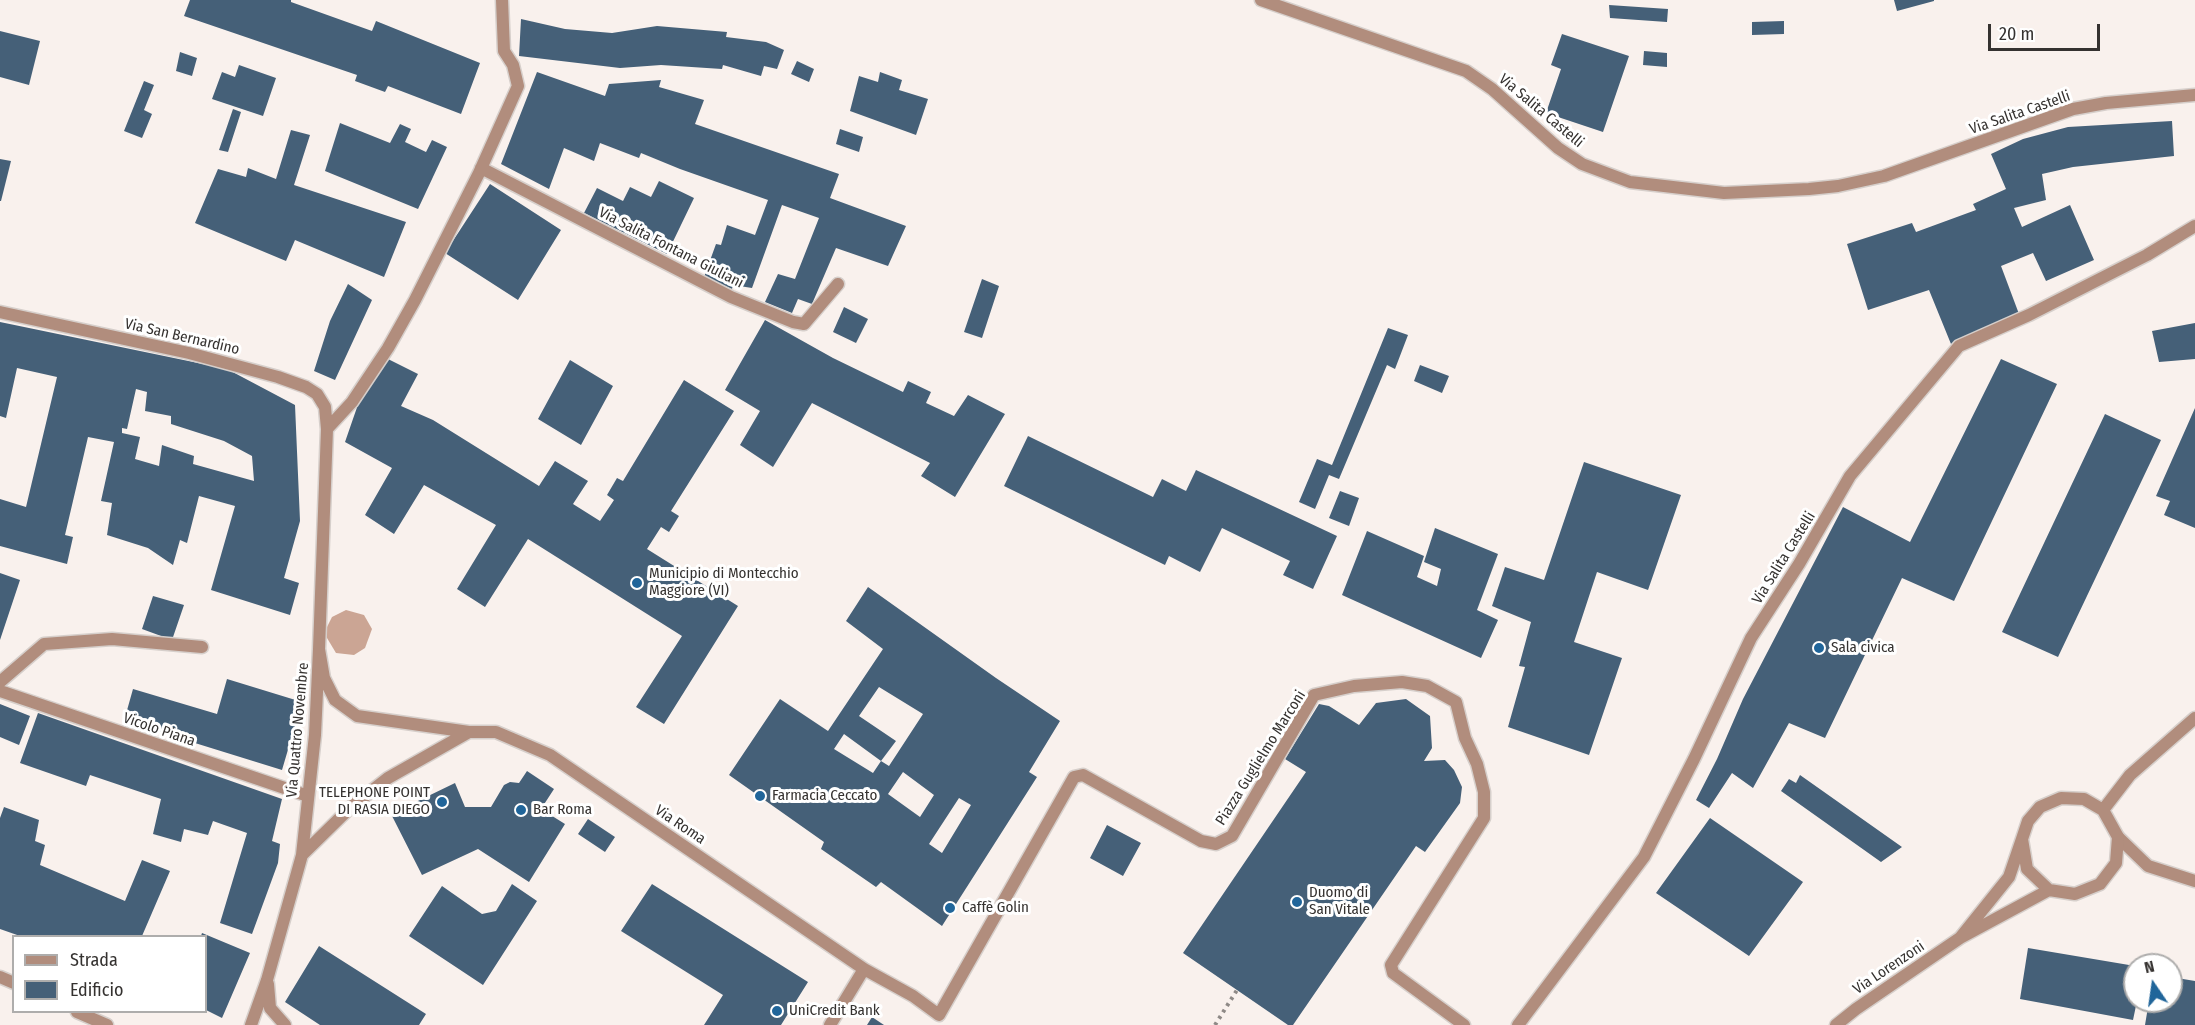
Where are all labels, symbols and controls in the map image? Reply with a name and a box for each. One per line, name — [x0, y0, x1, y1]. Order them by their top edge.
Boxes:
scale bar — [1991, 12, 2104, 50]
text: 20 m — [1999, 23, 2034, 45]
street label: Via Salita Castelli — [1495, 70, 1587, 152]
street label: Via Salita Castelli — [1967, 87, 2073, 139]
street label: Via Salita Fontana Giuliani — [596, 204, 746, 292]
street label: Via San Bernardino — [123, 315, 241, 359]
street label: Via Salita Castelli — [1748, 509, 1820, 607]
place label: Municipio di Montecchio Maggiore (VI) — [649, 565, 799, 600]
marker: Municipio di Montecchio Maggiore (VI) — [630, 576, 644, 590]
place label: Sala civica — [1831, 639, 1895, 657]
marker: Sala civica — [1812, 641, 1826, 655]
street label: Via Quattro Novembre — [283, 662, 313, 798]
street label: Piazza Guglielmo Marconi — [1212, 687, 1310, 829]
street label: Vicolo Piana — [121, 709, 197, 751]
place label: TELEPHONE POINT DI RASIA DIEGO — [319, 784, 430, 819]
place label: Farmacia Ceccato — [772, 787, 877, 805]
marker: Farmacia Ceccato — [753, 789, 767, 803]
marker: TELEPHONE POINT DI RASIA DIEGO — [435, 795, 449, 809]
place label: Bar Roma — [533, 801, 592, 819]
street label: Via Roma — [651, 802, 709, 848]
marker: Bar Roma — [514, 803, 528, 817]
place label: Duomo di San Vitale — [1309, 884, 1370, 919]
marker: Duomo di San Vitale — [1290, 895, 1304, 909]
place label: Caffè Golin — [962, 899, 1029, 917]
marker: Caffè Golin — [943, 901, 957, 915]
legend — [12, 935, 207, 1013]
street label: Via Lorenzoni — [1850, 938, 1928, 998]
text: Strada — [70, 949, 118, 971]
north arrow — [2123, 953, 2183, 1013]
text: N — [2142, 957, 2156, 977]
text: Edificio — [70, 979, 123, 1001]
place label: UniCredit Bank — [789, 1002, 880, 1020]
marker: UniCredit Bank — [770, 1004, 784, 1018]

